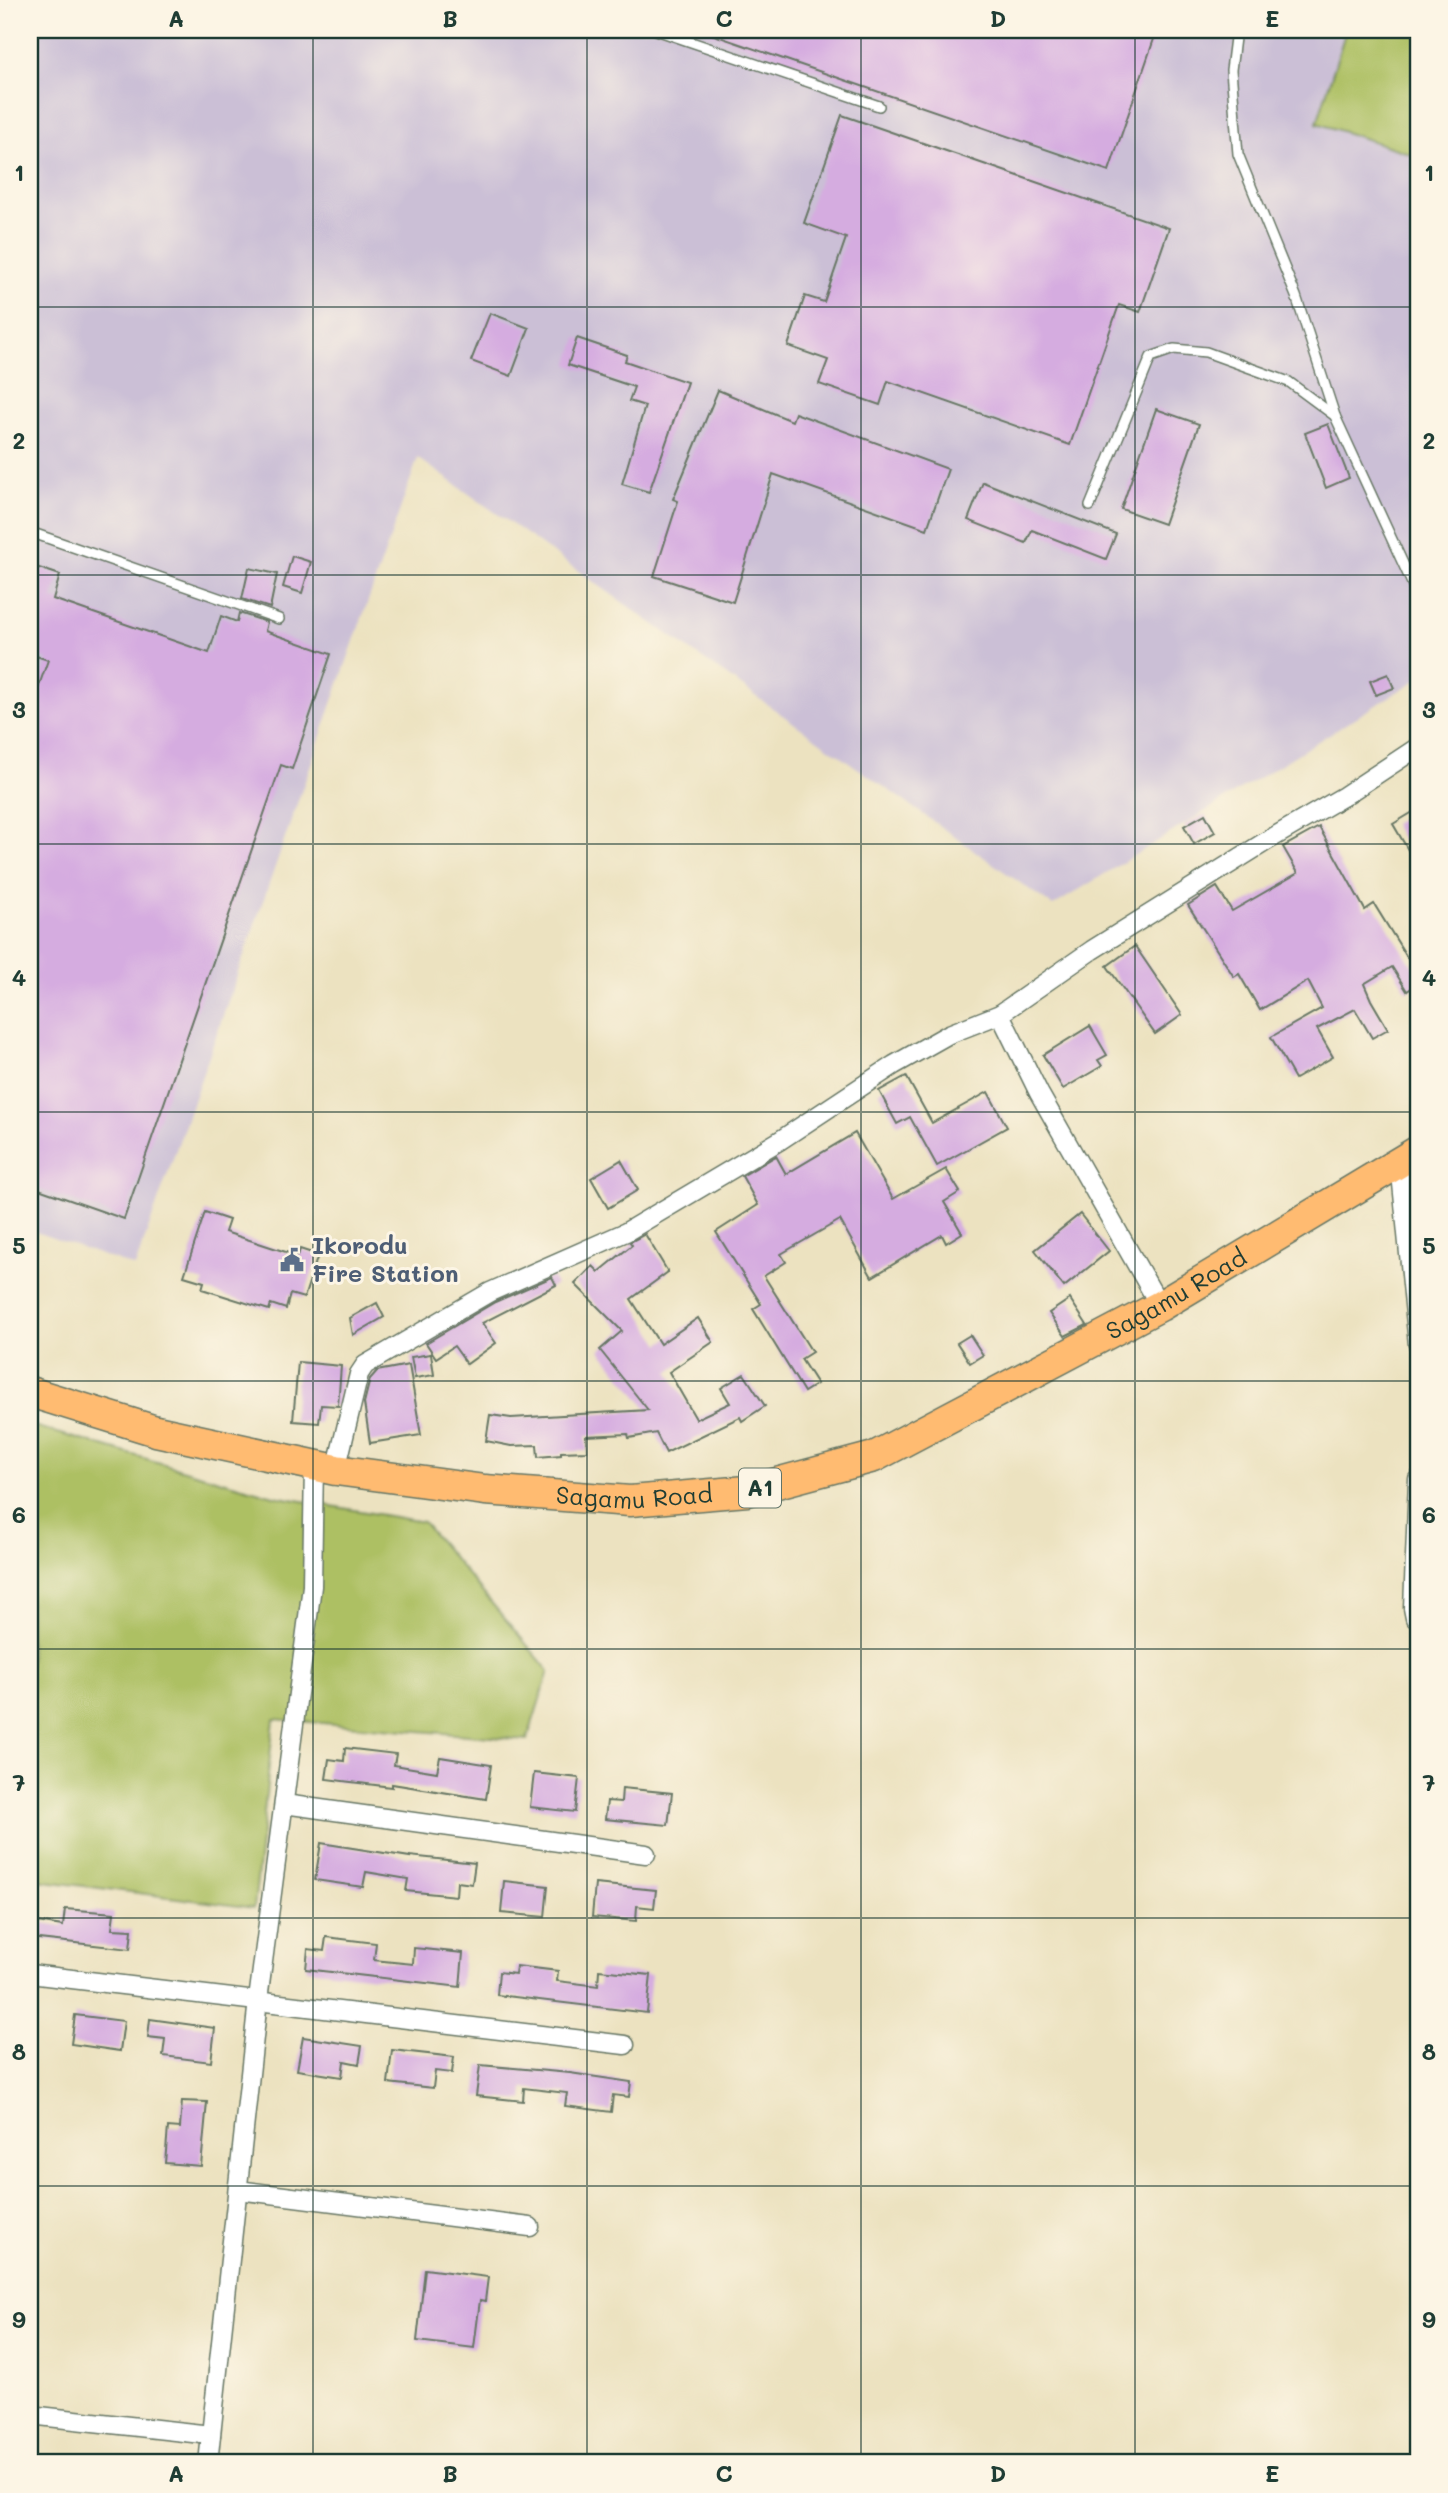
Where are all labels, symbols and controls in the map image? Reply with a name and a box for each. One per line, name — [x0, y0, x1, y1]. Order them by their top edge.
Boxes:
text: A — [168, 3, 184, 33]
text: B — [442, 3, 458, 33]
text: C — [715, 3, 733, 33]
text: D — [990, 3, 1006, 33]
text: E — [1265, 3, 1279, 33]
text: 1 — [14, 157, 24, 187]
text: 1 — [1424, 157, 1434, 187]
text: 2 — [13, 425, 25, 455]
text: 2 — [1423, 425, 1435, 455]
text: 3 — [12, 694, 26, 724]
text: 3 — [1422, 694, 1436, 724]
text: 4 — [12, 962, 26, 992]
text: 4 — [1422, 962, 1436, 992]
place label: Ikorodu Fire Station — [312, 1229, 458, 1288]
text: 5 — [12, 1230, 26, 1260]
text: 5 — [1422, 1230, 1436, 1260]
street label: Sagamu Road — [1100, 1241, 1252, 1346]
public building icon: Ikorodu Fire Station — [278, 1246, 306, 1274]
road number: A1 — [739, 1469, 781, 1508]
street label: Sagamu Road — [555, 1477, 714, 1515]
text: 6 — [12, 1499, 26, 1529]
text: 6 — [1422, 1499, 1436, 1529]
text: 7 — [13, 1767, 26, 1797]
text: 7 — [1423, 1767, 1436, 1797]
text: 8 — [12, 2036, 26, 2066]
text: 8 — [1422, 2036, 1436, 2066]
text: 9 — [12, 2304, 26, 2334]
text: 9 — [1422, 2304, 1436, 2334]
text: A — [168, 2458, 184, 2488]
text: B — [442, 2458, 458, 2488]
text: C — [715, 2458, 733, 2488]
text: D — [990, 2458, 1006, 2488]
text: E — [1265, 2458, 1279, 2488]

